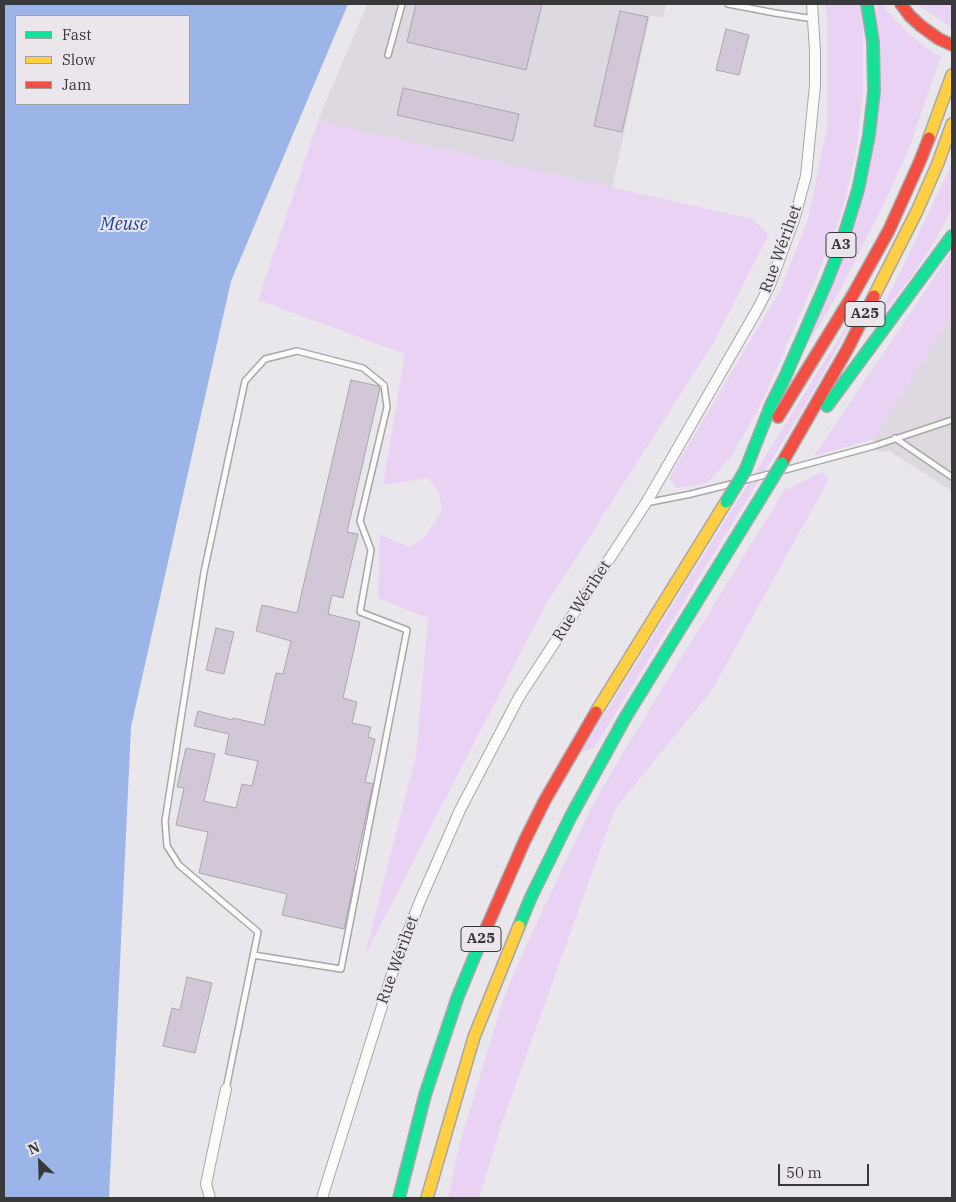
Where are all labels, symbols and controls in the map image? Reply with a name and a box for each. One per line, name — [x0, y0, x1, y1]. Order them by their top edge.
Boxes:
legend — [15, 15, 190, 105]
text: Fast — [62, 25, 92, 44]
text: Slow — [62, 50, 95, 69]
text: Jam — [62, 75, 91, 94]
street label: Rue Wérihet — [756, 202, 806, 296]
water label: Meuse — [100, 214, 148, 236]
road number: A3 — [826, 232, 856, 258]
road number: A25 — [845, 302, 885, 326]
street label: Rue Wérihet — [549, 557, 615, 645]
street label: Rue Wérihet — [373, 913, 423, 1007]
road number: A25 — [461, 926, 501, 952]
north arrow — [15, 1137, 65, 1187]
text: N — [25, 1138, 43, 1159]
scale bar — [781, 1154, 872, 1186]
text: 50 m — [786, 1163, 822, 1182]

